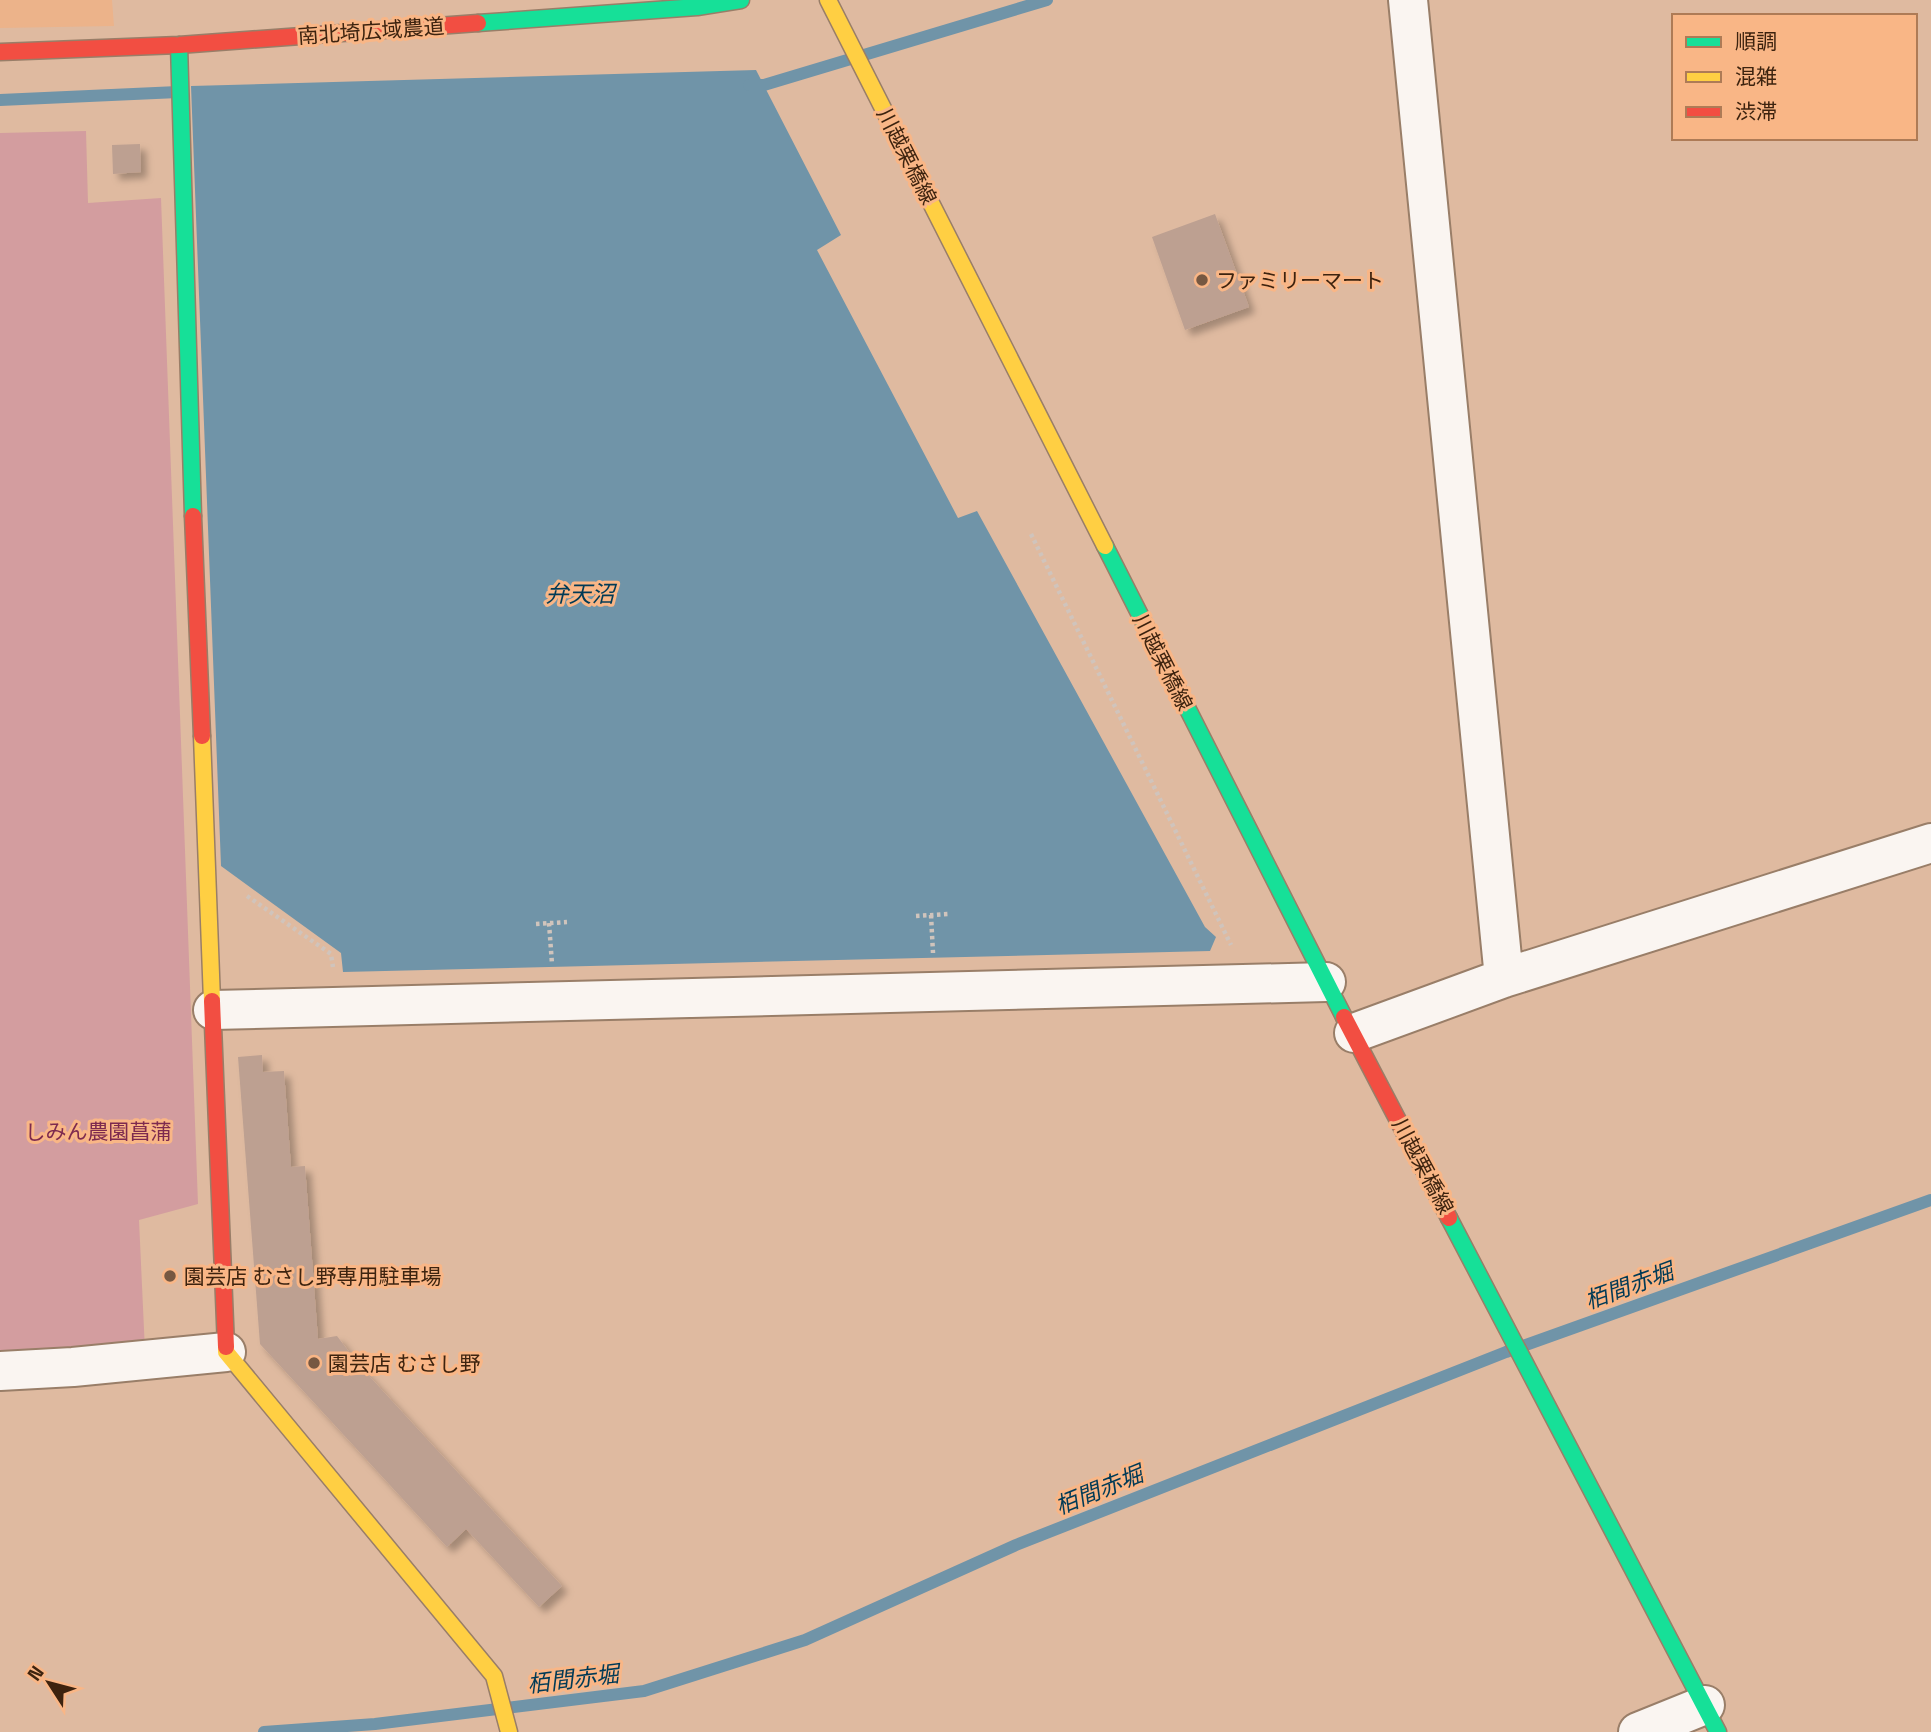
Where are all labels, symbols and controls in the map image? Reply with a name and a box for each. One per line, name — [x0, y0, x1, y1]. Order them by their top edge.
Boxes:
street label: 南北埼広域農道 — [297, 12, 445, 50]
legend — [1672, 14, 1917, 140]
text: 順調 — [1735, 28, 1777, 55]
text: 混雑 — [1735, 63, 1777, 90]
text: 渋滞 — [1735, 98, 1777, 125]
street label: 川越栗橋線 — [871, 103, 943, 209]
place label: ファミリーマート — [1216, 267, 1384, 294]
marker: ファミリーマート — [1194, 272, 1210, 288]
water label: 弁天沼 — [546, 579, 618, 609]
street label: 川越栗橋線 — [1127, 609, 1199, 715]
street label: 川越栗橋線 — [1386, 1113, 1460, 1219]
park label: しみん農園菖蒲 — [25, 1118, 172, 1145]
water label: 栢間赤堀 — [1581, 1255, 1680, 1316]
place label: 園芸店 むさし野専用駐車場 — [184, 1263, 441, 1290]
marker: 園芸店 むさし野専用駐車場 — [162, 1268, 178, 1284]
place label: 園芸店 むさし野 — [328, 1350, 480, 1377]
marker: 園芸店 むさし野 — [306, 1355, 322, 1371]
water label: 栢間赤堀 — [1051, 1458, 1150, 1521]
north arrow — [14, 1648, 84, 1718]
water label: 栢間赤堀 — [526, 1658, 623, 1699]
text: N — [22, 1661, 50, 1686]

